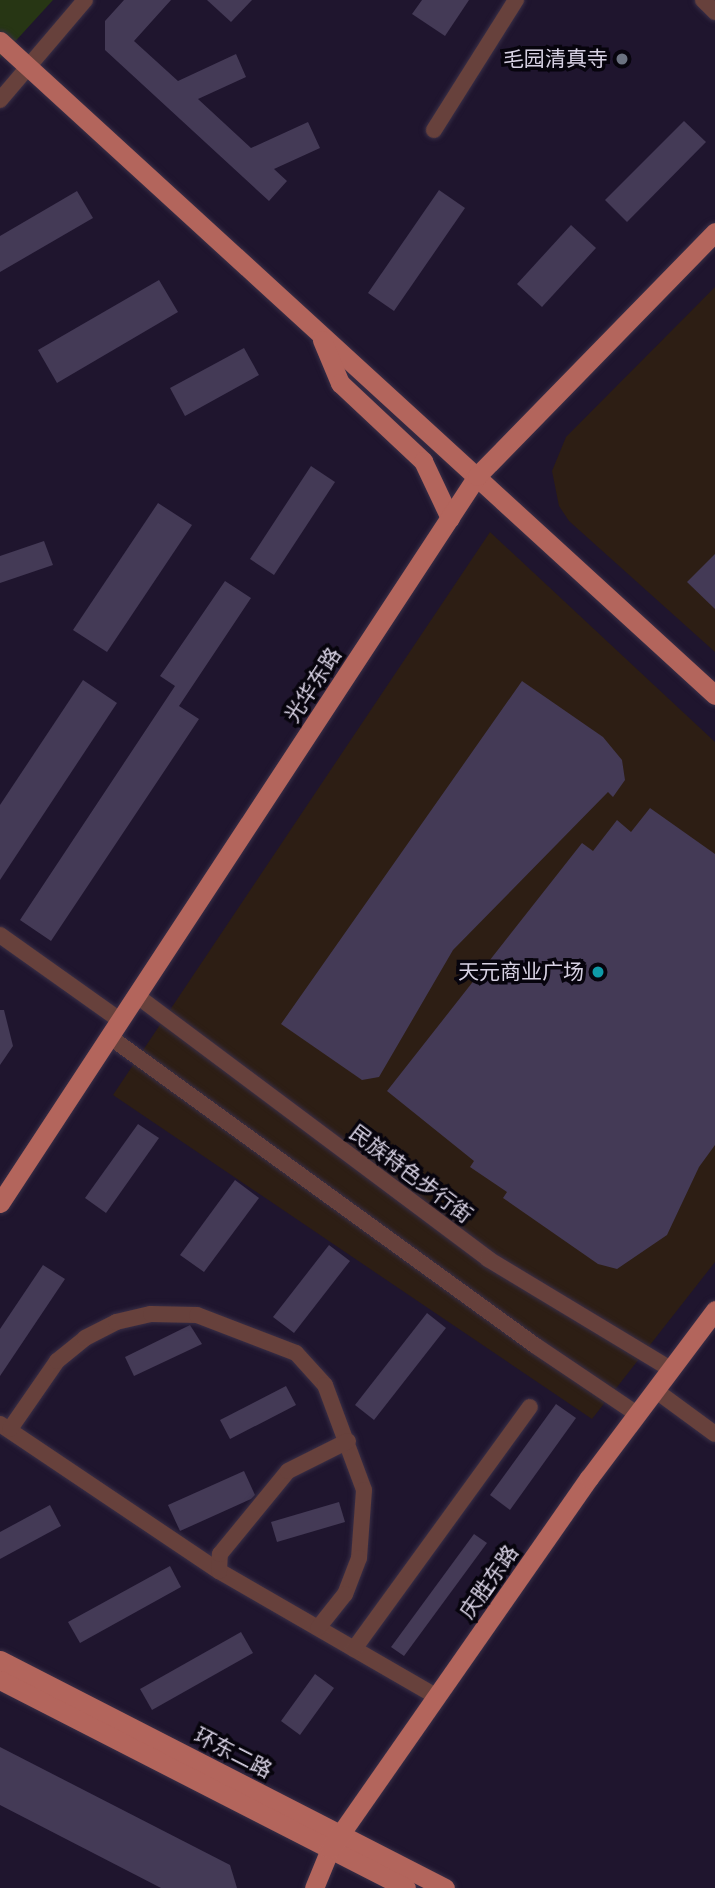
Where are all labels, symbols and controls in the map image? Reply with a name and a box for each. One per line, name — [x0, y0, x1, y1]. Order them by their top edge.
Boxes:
place label: 毛园清真寺 — [503, 46, 608, 72]
marker: 毛园清真寺 — [614, 51, 630, 67]
street label: 光华东路 — [280, 643, 346, 727]
place label: 天元商业广场 — [458, 959, 584, 985]
marker: 天元商业广场 — [590, 964, 606, 980]
street label: 民族特色步行街 — [345, 1120, 477, 1228]
street label: 庆胜东路 — [455, 1540, 523, 1624]
street label: 环东二路 — [190, 1723, 276, 1783]

